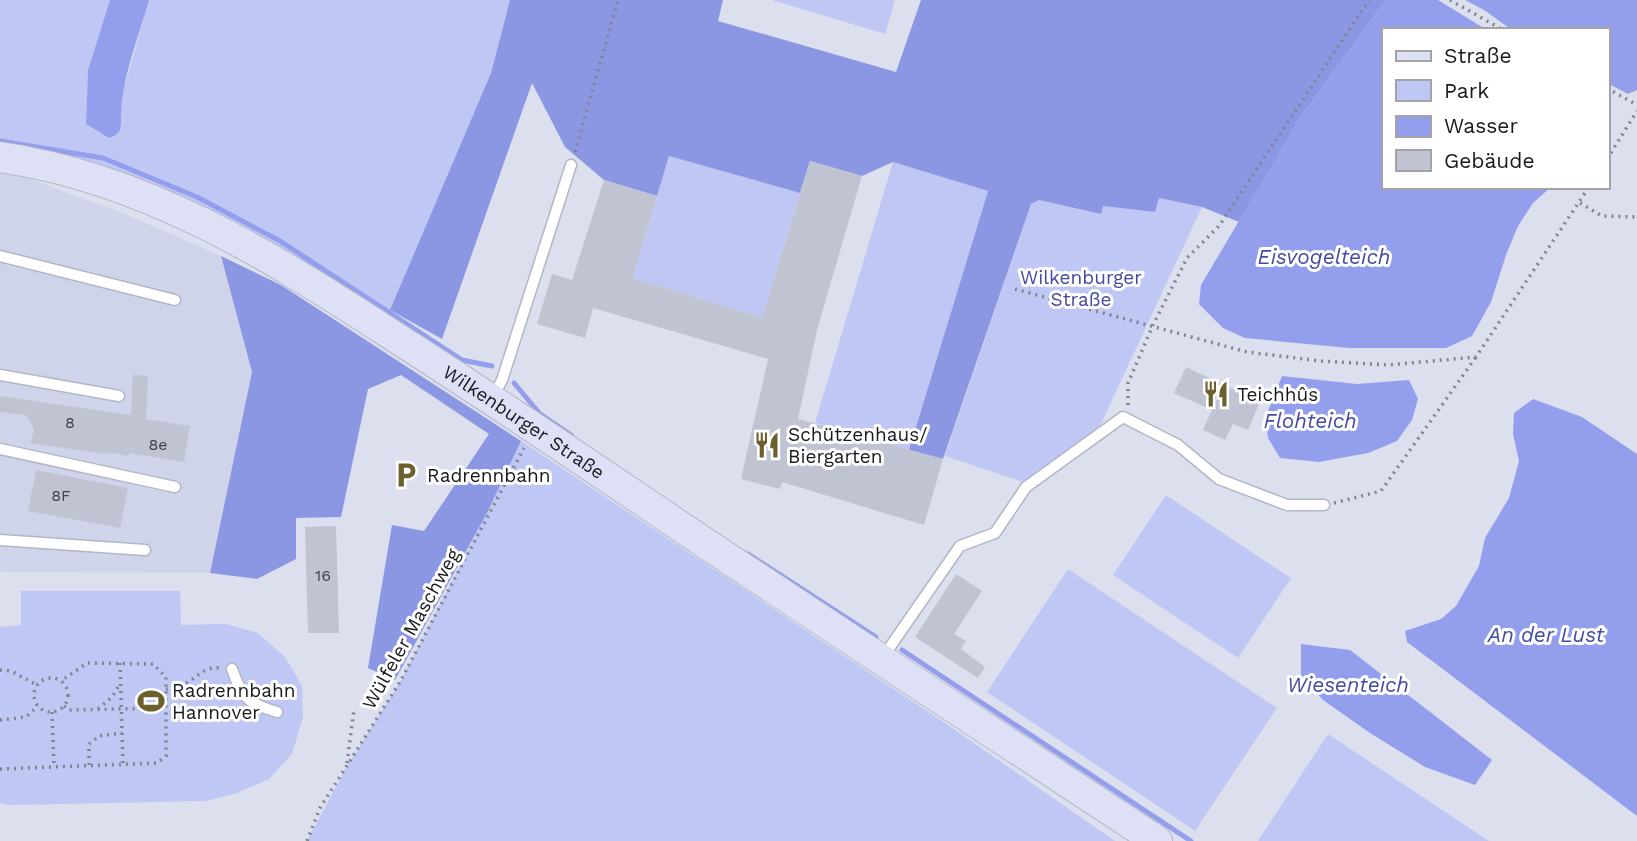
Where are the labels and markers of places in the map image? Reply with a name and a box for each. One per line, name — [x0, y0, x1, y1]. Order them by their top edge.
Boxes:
restaurant icon: Teichhûs — [1201, 379, 1231, 409]
place label: Teichhûs — [1237, 383, 1318, 406]
place label: Schützenhaus/ Biergarten — [788, 423, 928, 468]
restaurant icon: Schützenhaus/ Biergarten — [752, 430, 782, 460]
parking icon: Radrennbahn — [391, 460, 421, 490]
place label: Radrennbahn — [427, 464, 550, 487]
place label: Radrennbahn Hannover — [172, 679, 295, 724]
sports icon: Radrennbahn Hannover — [136, 686, 166, 716]

